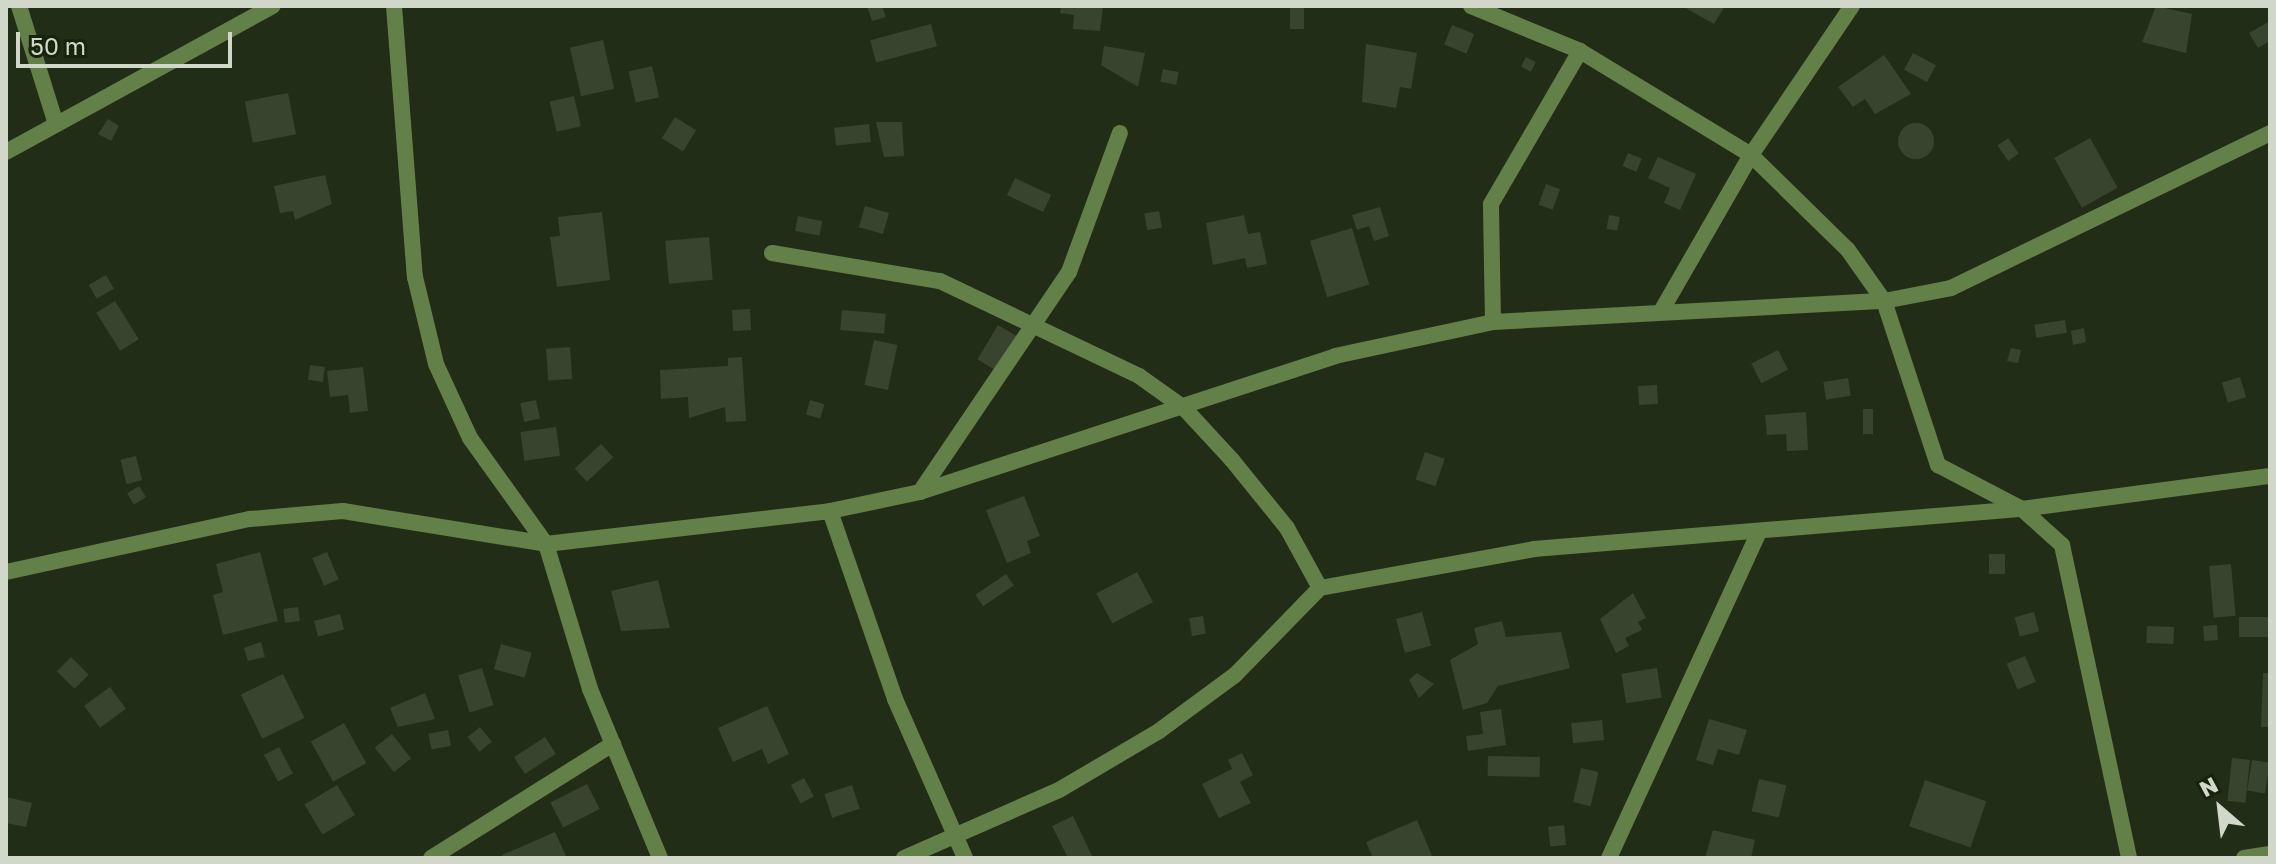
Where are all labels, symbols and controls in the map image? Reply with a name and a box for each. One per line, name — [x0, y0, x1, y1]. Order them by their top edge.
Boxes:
scale bar — [20, 16, 236, 66]
text: 50 m — [30, 31, 86, 60]
north arrow — [2180, 768, 2260, 848]
text: N — [2195, 771, 2222, 802]

